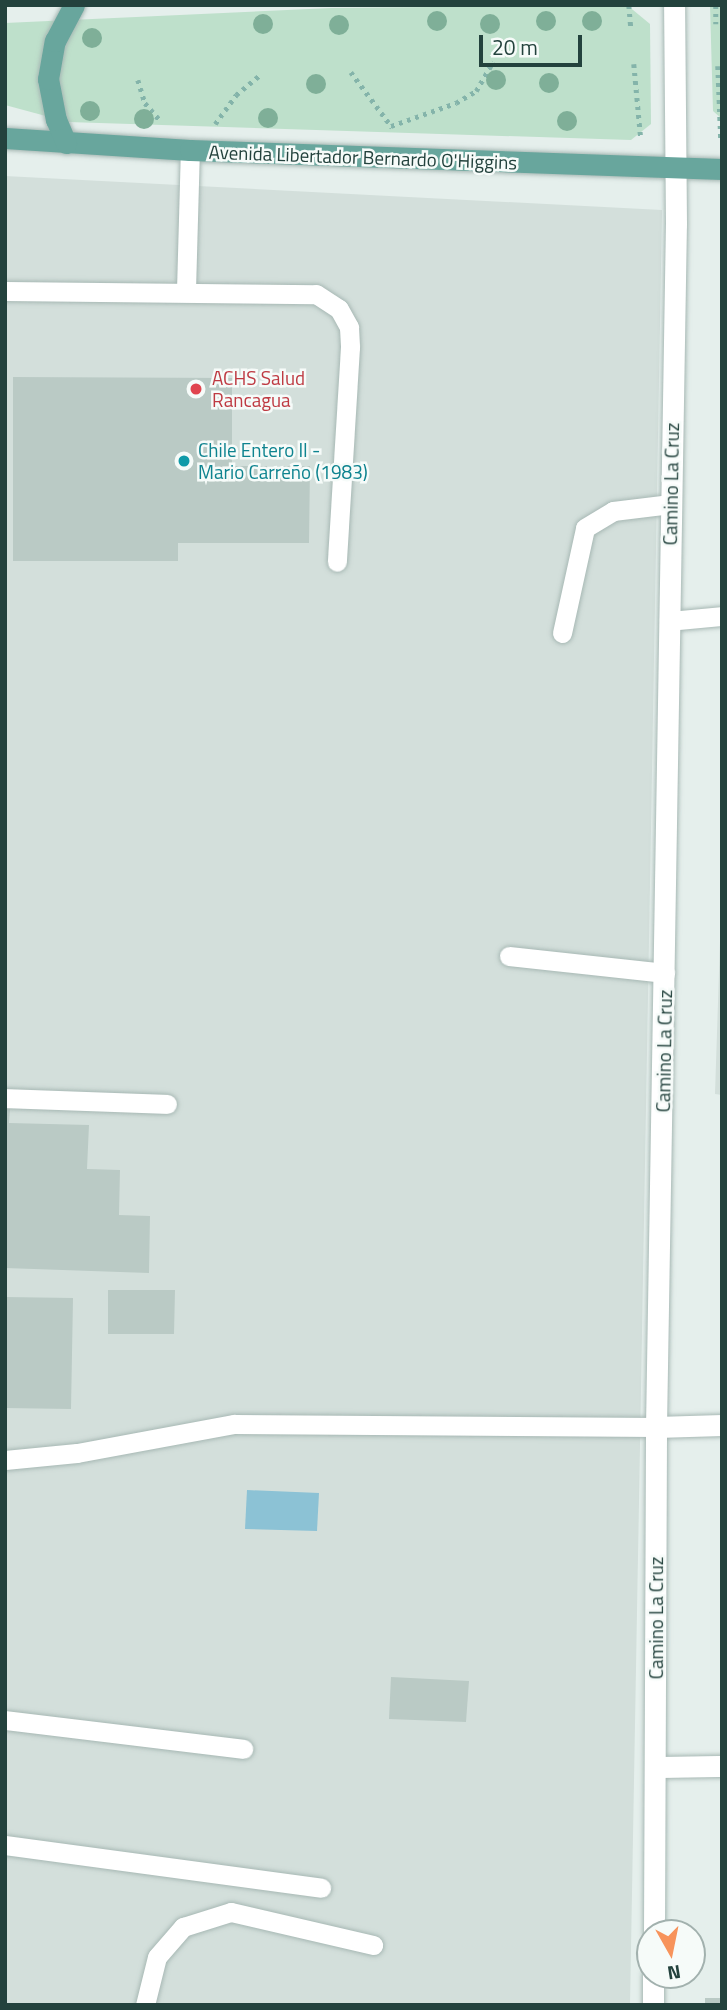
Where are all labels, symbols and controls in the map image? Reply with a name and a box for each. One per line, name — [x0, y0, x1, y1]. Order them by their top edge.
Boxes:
scale bar — [482, 21, 585, 65]
text: 20 m — [492, 31, 538, 63]
street label: Avenida Libertador Bernardo O'Higgins — [208, 140, 518, 174]
place label: ACHS Salud Rancagua — [212, 367, 305, 411]
marker: ACHS Salud Rancagua — [186, 379, 206, 399]
street label: Camino La Cruz — [659, 422, 683, 546]
place label: Chile Entero II - Mario Carreño (1983) — [198, 439, 368, 483]
marker: Chile Entero II - Mario Carreño (1983) — [176, 453, 192, 469]
street label: Camino La Cruz — [652, 989, 676, 1113]
street label: Camino La Cruz — [645, 1557, 667, 1679]
north arrow — [636, 1919, 706, 1989]
text: N — [665, 1958, 683, 1989]

